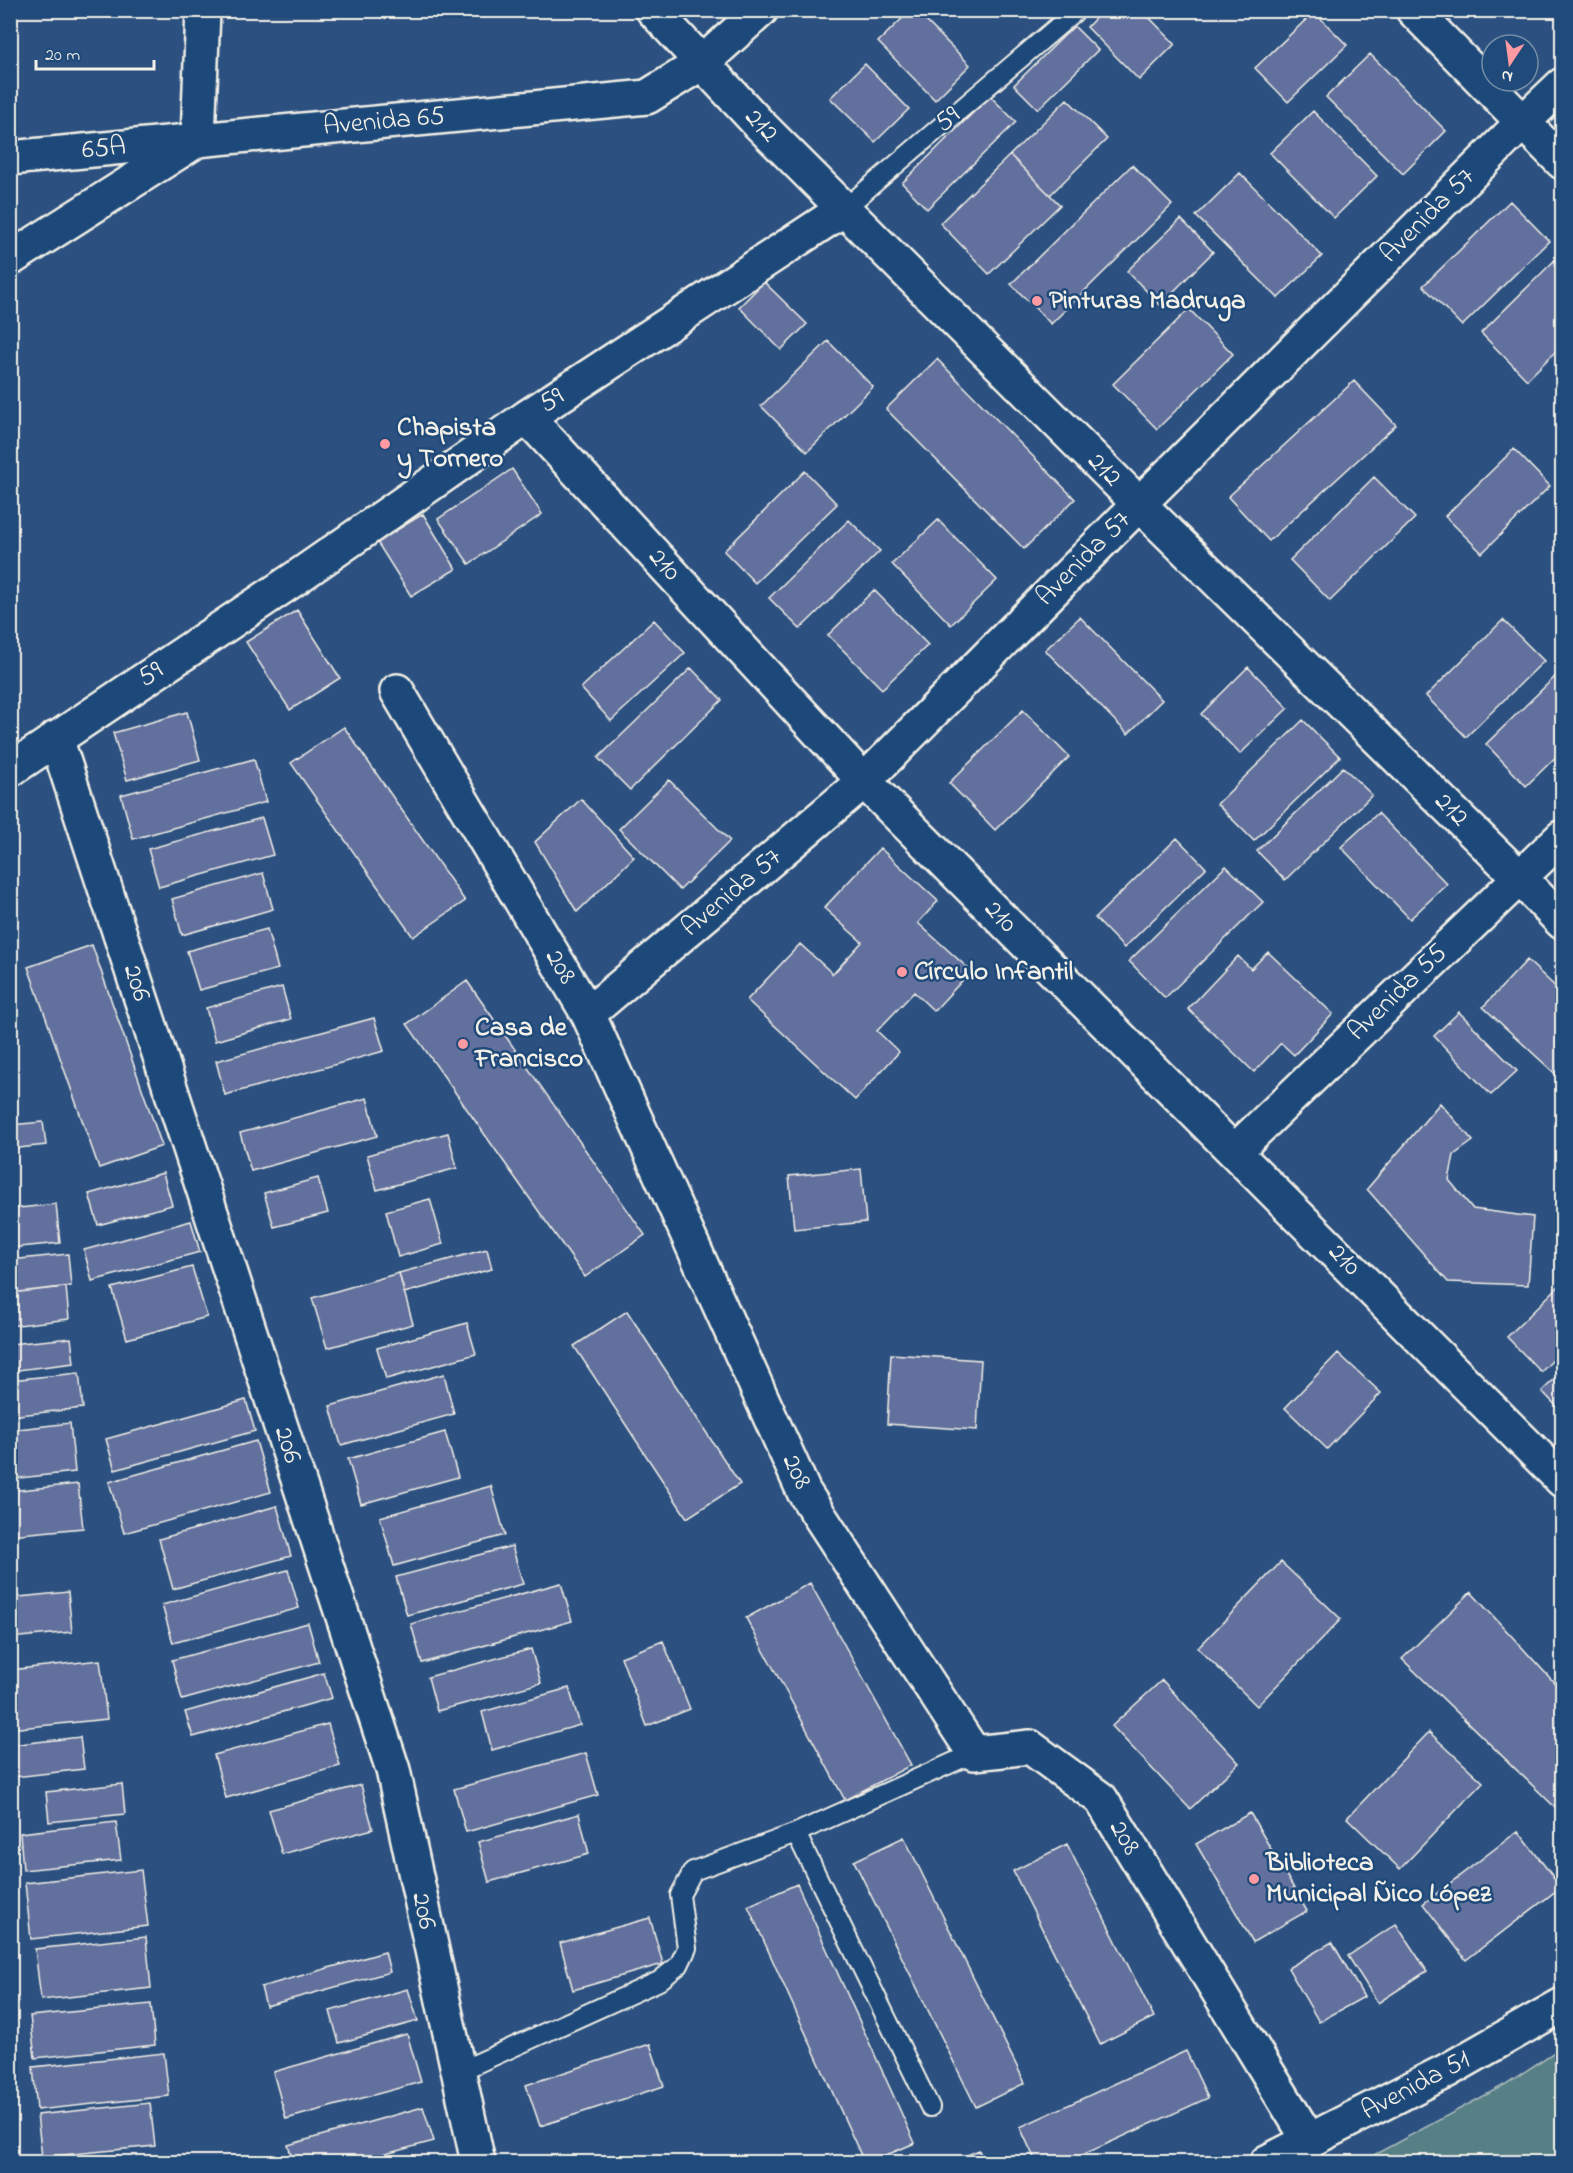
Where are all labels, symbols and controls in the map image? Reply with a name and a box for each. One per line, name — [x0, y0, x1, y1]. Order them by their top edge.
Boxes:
scale bar — [36, 33, 154, 71]
north arrow — [1480, 33, 1540, 93]
text: 20 m — [45, 43, 80, 69]
text: N — [1499, 63, 1515, 89]
street label: Avenida 65 — [322, 97, 446, 147]
street label: 59 — [926, 97, 970, 143]
street label: 212 — [735, 100, 787, 152]
street label: 65A — [80, 127, 128, 171]
street label: Avenida 57 — [1371, 159, 1485, 273]
place label: Pinturas Madruga — [1049, 282, 1246, 322]
marker: Pinturas Madruga — [1030, 294, 1044, 308]
street label: 59 — [531, 378, 573, 424]
place label: Chapista y Tornero — [397, 409, 503, 479]
marker: Chapista y Tornero — [378, 437, 392, 451]
street label: 212 — [1078, 444, 1130, 496]
street label: Avenida 57 — [1027, 502, 1141, 616]
street label: 210 — [638, 539, 690, 591]
street label: 59 — [130, 652, 172, 698]
street label: 212 — [1425, 784, 1477, 836]
street label: Avenida 57 — [673, 839, 791, 947]
street label: 210 — [974, 891, 1026, 943]
street label: Avenida 55 — [1339, 935, 1457, 1051]
street label: 208 — [534, 942, 586, 992]
place label: Círculo Infantil — [914, 953, 1073, 992]
street label: 206 — [112, 959, 160, 1007]
marker: Círculo Infantil — [895, 965, 909, 979]
place label: Casa de Francisco — [473, 1009, 583, 1079]
marker: Casa de Francisco — [456, 1037, 470, 1051]
street label: 210 — [1318, 1234, 1370, 1286]
street label: 206 — [263, 1421, 311, 1469]
street label: 208 — [771, 1448, 821, 1496]
street label: 208 — [1098, 1813, 1150, 1863]
place label: Biblioteca Municipal Ñico López — [1264, 1844, 1492, 1914]
marker: Biblioteca Municipal Ñico López — [1247, 1872, 1261, 1886]
street label: 206 — [400, 1889, 446, 1933]
street label: Avenida 51 — [1354, 2041, 1478, 2131]

